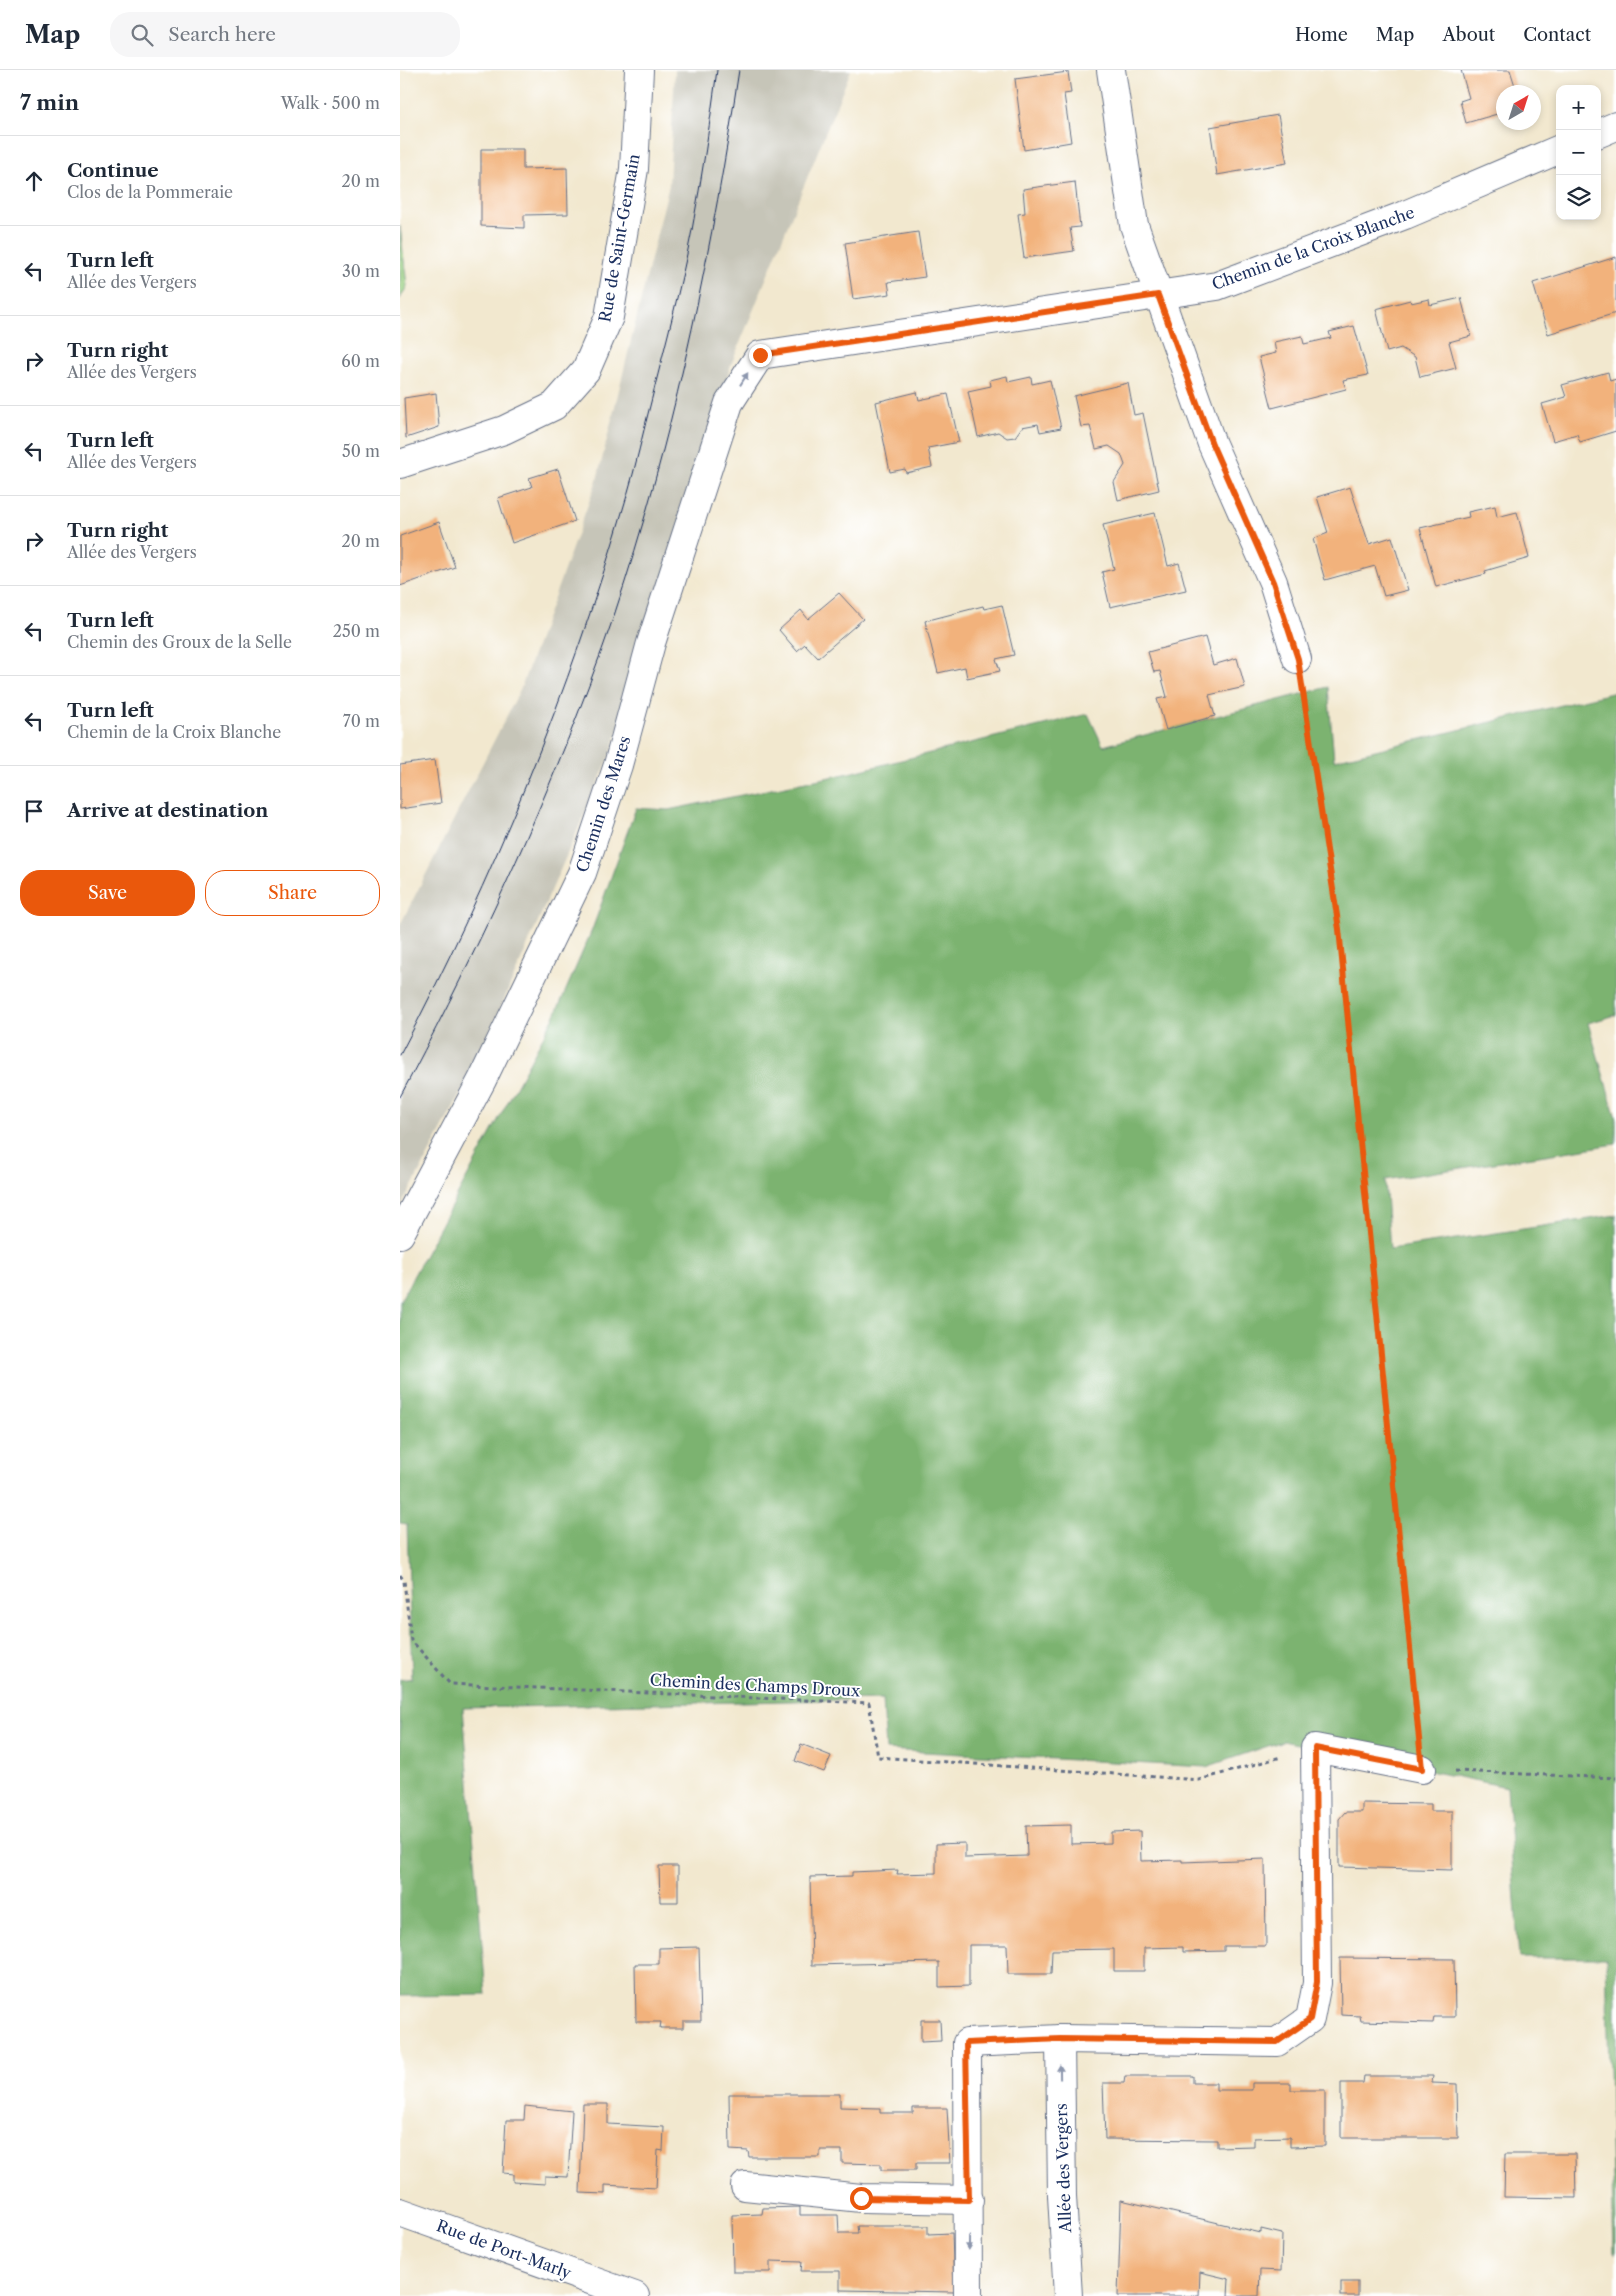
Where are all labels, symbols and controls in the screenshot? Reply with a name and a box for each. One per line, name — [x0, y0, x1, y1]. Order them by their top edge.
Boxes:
search box — [110, 12, 460, 57]
text: Map — [25, 20, 80, 49]
icon: search — [128, 21, 156, 49]
text: Search here — [168, 23, 276, 46]
text: Home — [1295, 24, 1348, 46]
text: Map — [1376, 24, 1414, 46]
text: About — [1442, 24, 1495, 46]
text: Contact — [1523, 24, 1591, 46]
north arrow — [1496, 85, 1541, 130]
map controls — [1556, 85, 1601, 220]
button: + — [1556, 85, 1601, 130]
text: 7 min — [20, 90, 79, 115]
text: Walk · 500 m — [281, 93, 380, 113]
button: − — [1556, 130, 1601, 175]
street label: Rue de Saint-Germain — [594, 152, 644, 324]
text: Continue — [67, 159, 159, 182]
icon: ahead — [20, 167, 48, 195]
text: 20 m — [341, 171, 380, 191]
button: layers — [1556, 175, 1601, 220]
text: Clos de la Pommeraie — [67, 182, 233, 202]
street label: Chemin de la Croix Blanche — [1209, 202, 1417, 294]
text: Turn left — [67, 249, 154, 272]
icon: left — [20, 257, 48, 285]
text: 30 m — [342, 261, 380, 281]
text: Allée des Vergers — [67, 272, 197, 292]
text: Turn right — [67, 339, 168, 362]
route end — [749, 344, 772, 367]
icon: right — [20, 347, 48, 375]
text: 60 m — [341, 351, 380, 371]
text: Allée des Vergers — [67, 362, 197, 382]
one-way arrow — [740, 373, 749, 386]
text: Turn left — [67, 429, 154, 452]
icon: left — [20, 437, 48, 465]
text: 50 m — [342, 441, 380, 461]
text: Allée des Vergers — [67, 452, 197, 472]
text: Turn right — [67, 519, 168, 542]
icon: right — [20, 527, 48, 555]
text: 20 m — [341, 531, 380, 551]
text: Allée des Vergers — [67, 542, 197, 562]
text: Turn left — [67, 609, 154, 632]
icon: left — [20, 617, 48, 645]
text: 250 m — [333, 621, 380, 641]
text: Chemin des Groux de la Selle — [67, 632, 292, 652]
text: Turn left — [67, 699, 154, 722]
icon: left — [20, 707, 48, 735]
text: 70 m — [343, 711, 380, 731]
text: Chemin de la Croix Blanche — [67, 722, 281, 742]
street label: Chemin des Mares — [572, 733, 634, 875]
icon: arrive — [20, 797, 48, 825]
text: Arrive at destination — [67, 799, 268, 822]
button: Save — [20, 870, 195, 916]
button: Share — [205, 870, 380, 916]
street label: Chemin des Champs Droux — [649, 1670, 861, 1701]
one-way arrow — [1056, 2064, 1064, 2080]
street label: Allée des Vergers — [1051, 2103, 1075, 2234]
route start — [850, 2187, 873, 2210]
street label: Rue de Port-Marly — [434, 2215, 575, 2283]
one-way arrow — [964, 2235, 972, 2251]

